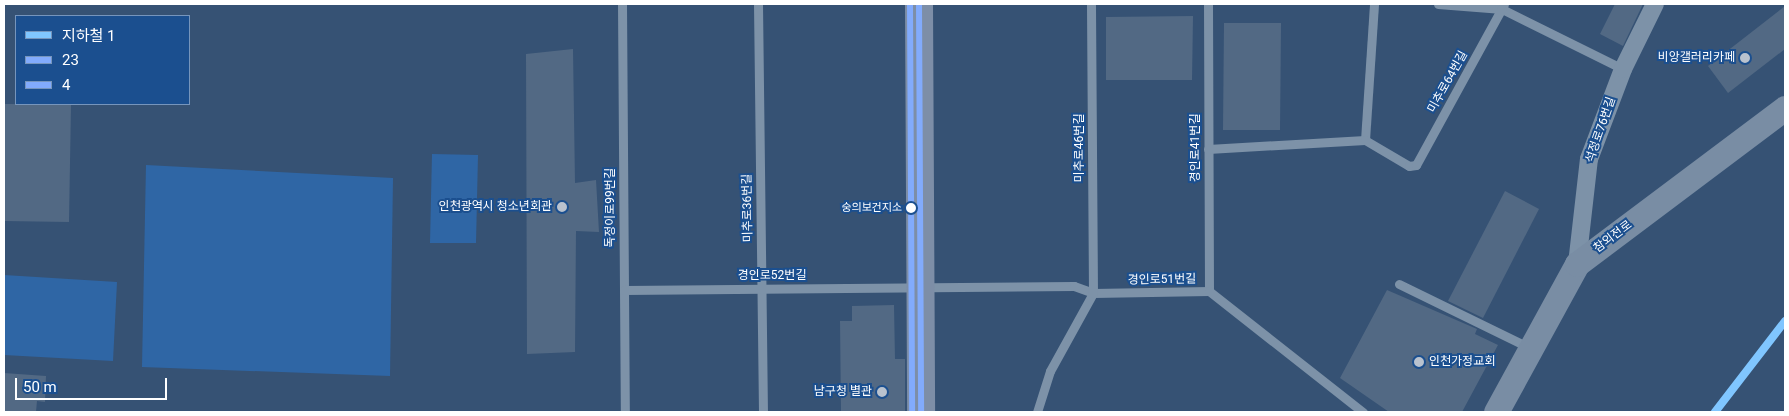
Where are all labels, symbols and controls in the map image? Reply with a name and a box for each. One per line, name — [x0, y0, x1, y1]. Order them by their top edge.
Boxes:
legend — [15, 15, 190, 105]
text: 지하철 1 — [62, 27, 116, 45]
street label: 미추로64번길 — [1425, 48, 1471, 116]
text: 23 — [62, 51, 79, 69]
place label: 비앙갤러리카페 — [1658, 51, 1735, 65]
marker: 비앙갤러리카페 — [1739, 52, 1751, 64]
text: 4 — [62, 76, 70, 94]
street label: 석정로76번길 — [1583, 95, 1619, 165]
street label: 미추로46번길 — [1073, 114, 1087, 182]
street label: 경인로41번길 — [1189, 114, 1203, 182]
street label: 독정이로99번길 — [604, 168, 618, 248]
street label: 미추로36번길 — [740, 174, 756, 242]
place label: 인천광역시 청소년회관 — [439, 200, 552, 214]
marker: 인천광역시 청소년회관 — [556, 201, 568, 213]
place label: 숭의보건지소 — [841, 201, 902, 215]
marker: 숭의보건지소 — [906, 203, 916, 213]
street label: 참외전로 — [1591, 218, 1635, 256]
street label: 경인로52번길 — [738, 269, 806, 283]
street label: 경인로51번길 — [1128, 272, 1196, 288]
place label: 인천가정교회 — [1429, 355, 1495, 369]
marker: 인천가정교회 — [1413, 356, 1425, 368]
scale bar — [18, 368, 170, 400]
text: 50 m — [23, 378, 57, 396]
place label: 남구청 별관 — [814, 385, 872, 399]
marker: 남구청 별관 — [876, 386, 888, 398]

